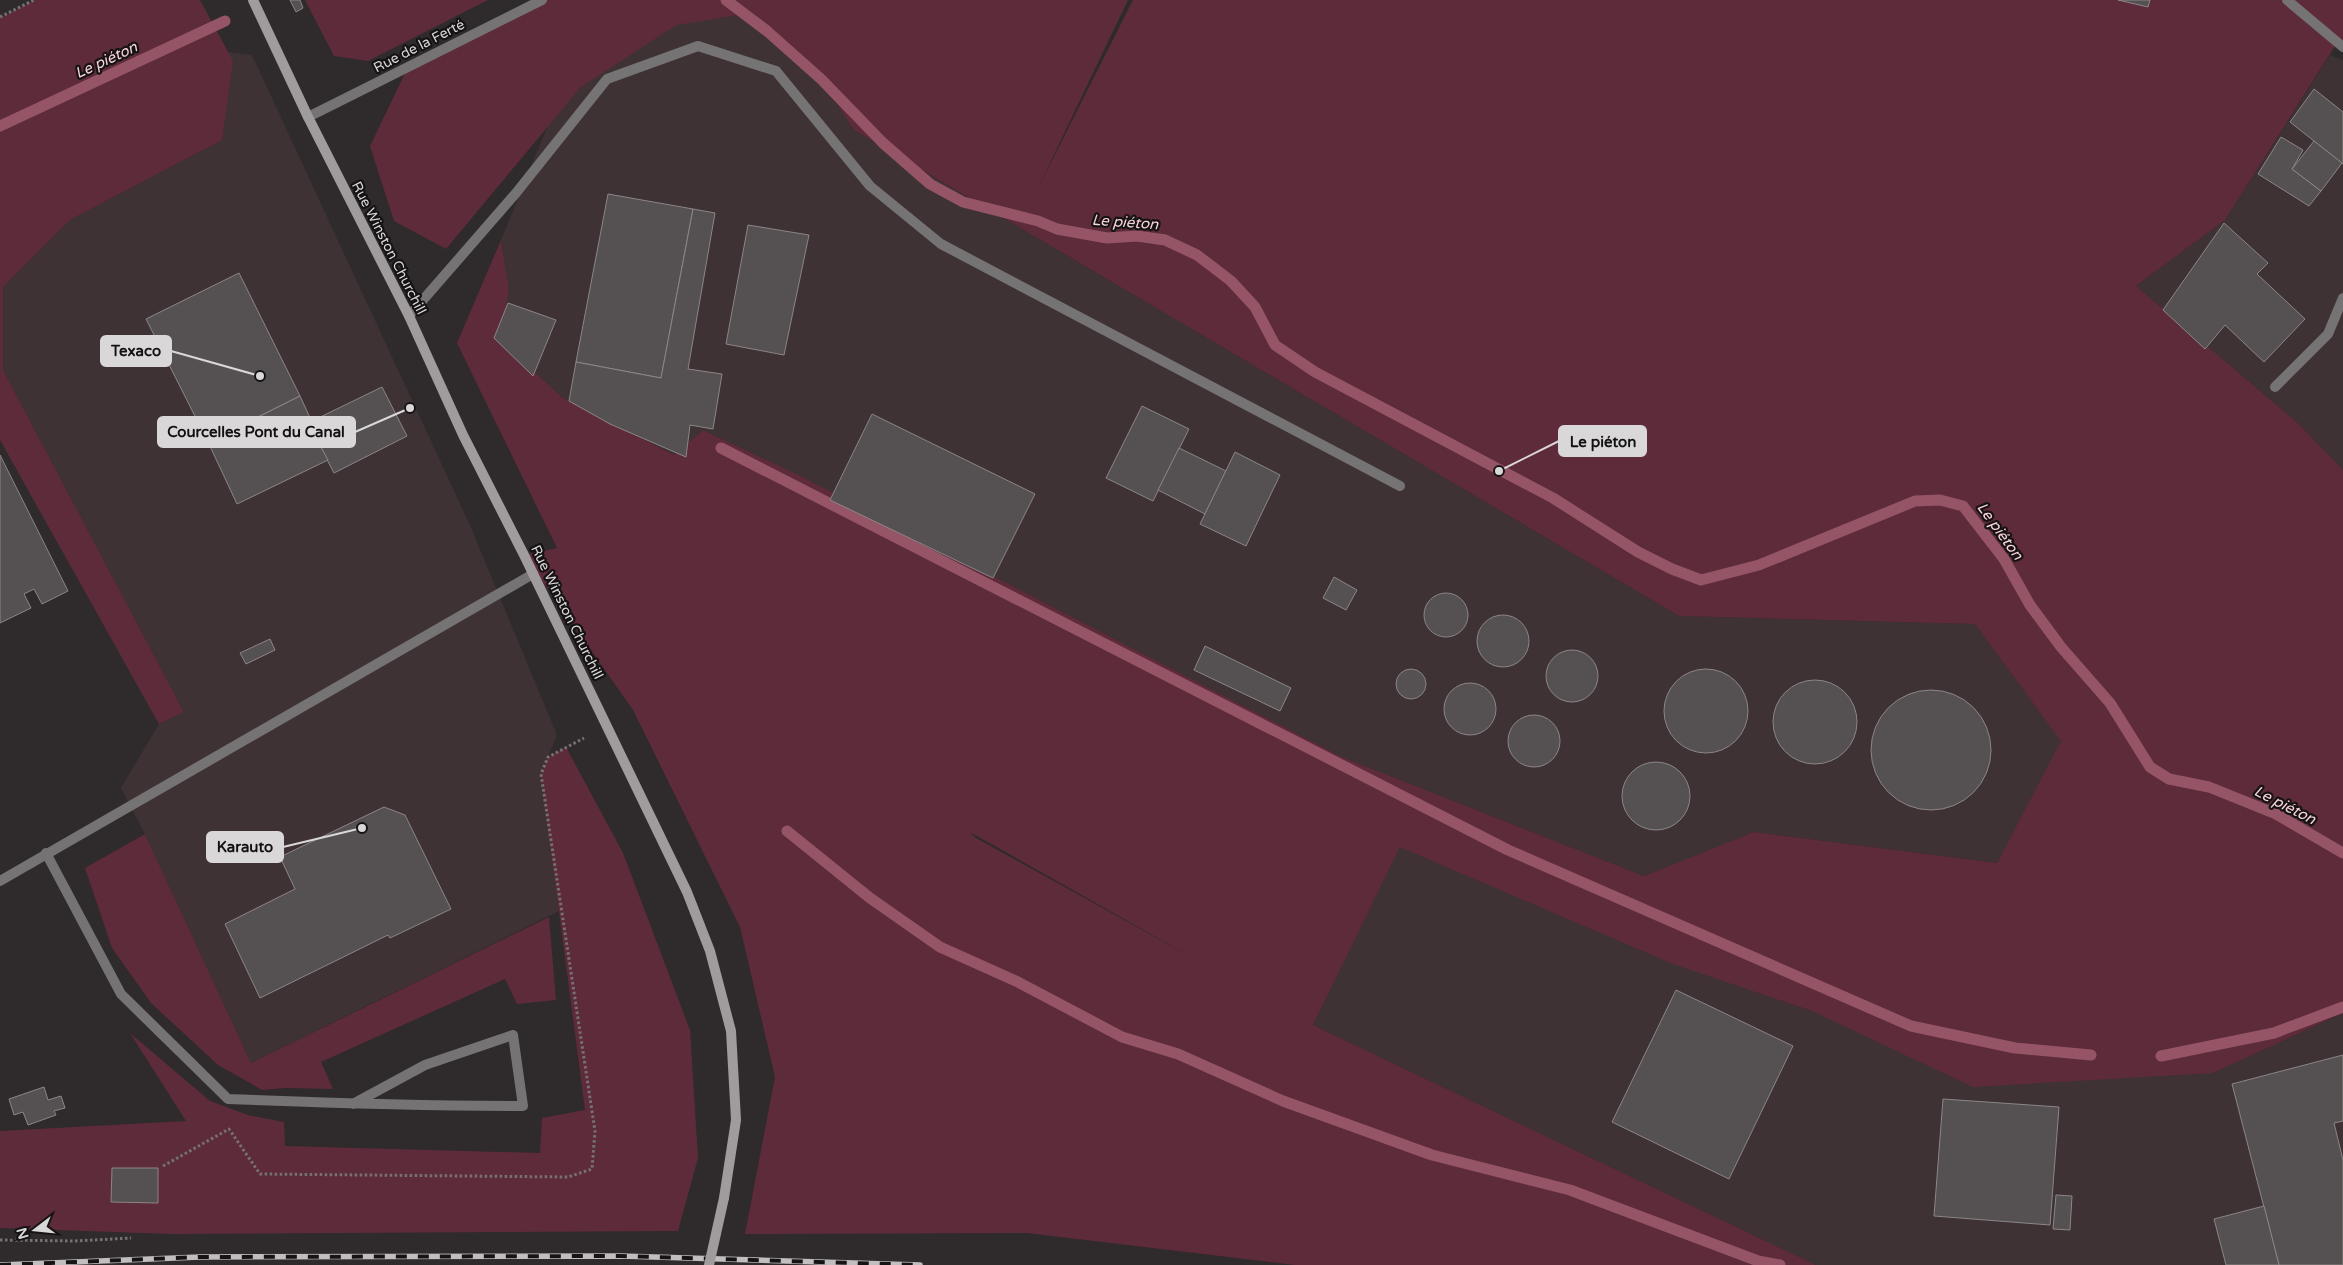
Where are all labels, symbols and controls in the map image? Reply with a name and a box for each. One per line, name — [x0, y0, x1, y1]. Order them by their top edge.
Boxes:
street label: Rue de la Ferté — [371, 16, 467, 76]
water label: Le piéton — [72, 37, 141, 82]
street label: Rue Winston Churchill — [348, 179, 430, 317]
water label: Le piéton — [1091, 211, 1160, 233]
callout: Texaco — [101, 336, 171, 366]
text: Texaco — [110, 342, 161, 360]
callout: Courcelles Pont du Canal — [158, 417, 355, 447]
text: Courcelles Pont du Canal — [167, 423, 345, 441]
callout: Le piéton — [1559, 426, 1646, 456]
text: Le piéton — [1570, 433, 1636, 452]
water label: Le piéton — [1973, 499, 2027, 564]
street label: Rue Winston Churchill — [527, 542, 607, 682]
water label: Le piéton — [2251, 782, 2320, 829]
callout: Karauto — [207, 832, 283, 862]
text: Karauto — [217, 838, 273, 856]
north arrow — [10, 1205, 60, 1255]
text: N — [13, 1226, 33, 1241]

